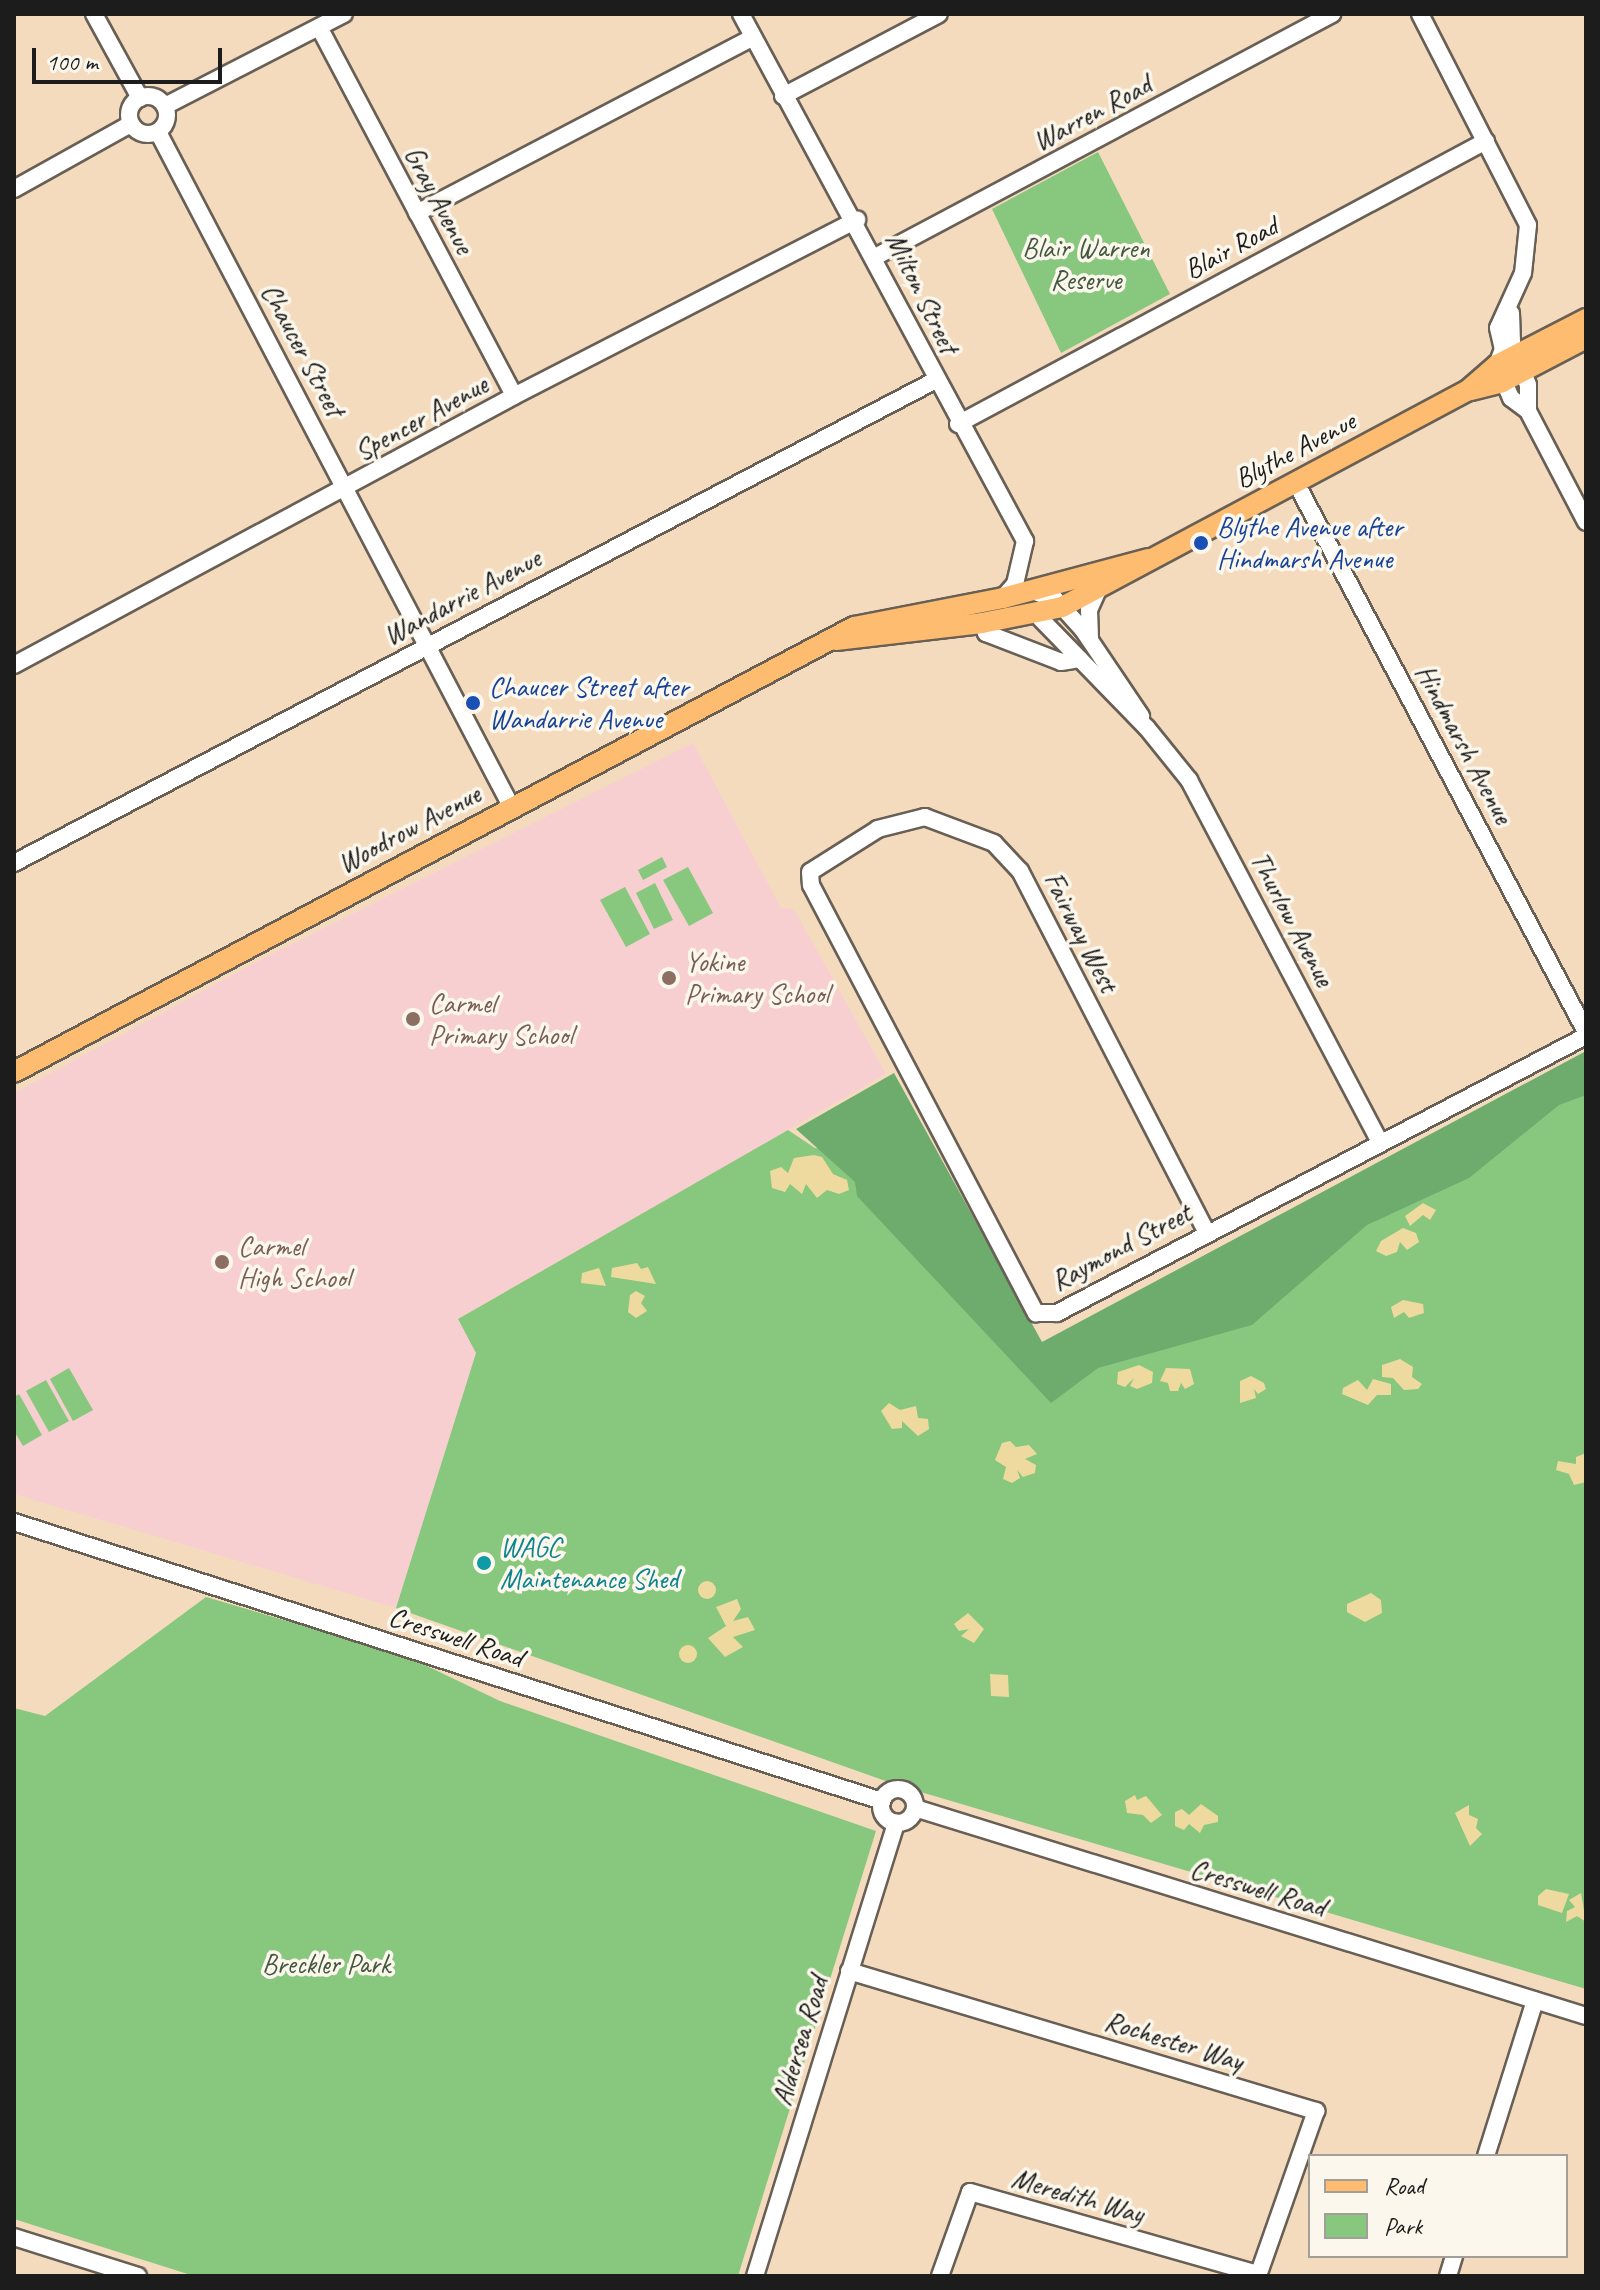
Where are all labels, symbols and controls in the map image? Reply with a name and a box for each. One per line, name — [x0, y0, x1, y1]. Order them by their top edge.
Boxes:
scale bar — [36, 32, 226, 82]
text: 100 m — [46, 47, 98, 77]
street label: Warren Road — [1028, 68, 1156, 158]
street label: Gray Avenue — [397, 141, 481, 259]
street label: Blair Road — [1179, 210, 1283, 286]
street label: Milton Street — [878, 227, 966, 359]
park label: Blair Warren Reserve — [1022, 231, 1150, 297]
street label: Chaucer Street — [254, 278, 352, 422]
street label: Spencer Avenue — [349, 368, 493, 468]
street label: Blythe Avenue — [1229, 404, 1361, 496]
place label: Blythe Avenue after Hindmarsh Avenue — [1217, 510, 1403, 576]
marker: Blythe Avenue after Hindmarsh Avenue — [1192, 534, 1210, 552]
street label: Wandarrie Avenue — [378, 542, 546, 652]
street label: Hindmarsh Avenue — [1408, 659, 1520, 829]
place label: Chaucer Street after Wandarrie Avenue — [489, 670, 689, 736]
marker: Chaucer Street after Wandarrie Avenue — [464, 694, 482, 712]
street label: Woodrow Avenue — [332, 777, 486, 881]
street label: Thurlow Avenue — [1243, 846, 1341, 992]
street label: Fairway West — [1037, 866, 1125, 998]
place label: Yokine Primary School — [685, 945, 828, 1011]
marker: Yokine Primary School — [660, 969, 678, 987]
place label: Carmel Primary School — [429, 986, 572, 1052]
marker: Carmel Primary School — [404, 1010, 422, 1028]
street label: Raymond Street — [1045, 1196, 1197, 1298]
place label: Carmel High School — [238, 1229, 349, 1295]
marker: Carmel High School — [213, 1253, 231, 1271]
place label: WAGC Maintenance Shed — [500, 1530, 679, 1596]
marker: WAGC Maintenance Shed — [475, 1554, 493, 1572]
street label: Cresswell Road — [385, 1600, 527, 1674]
street label: Cresswell Road — [1187, 1852, 1329, 1924]
park label: Breckler Park — [262, 1947, 390, 1981]
street label: Aldersea Road — [765, 1973, 835, 2109]
street label: Rochester Way — [1101, 2004, 1247, 2078]
legend — [1308, 2154, 1568, 2258]
street label: Meredith Way — [1008, 2161, 1148, 2231]
text: Road — [1384, 2171, 1424, 2201]
text: Park — [1384, 2211, 1422, 2241]

